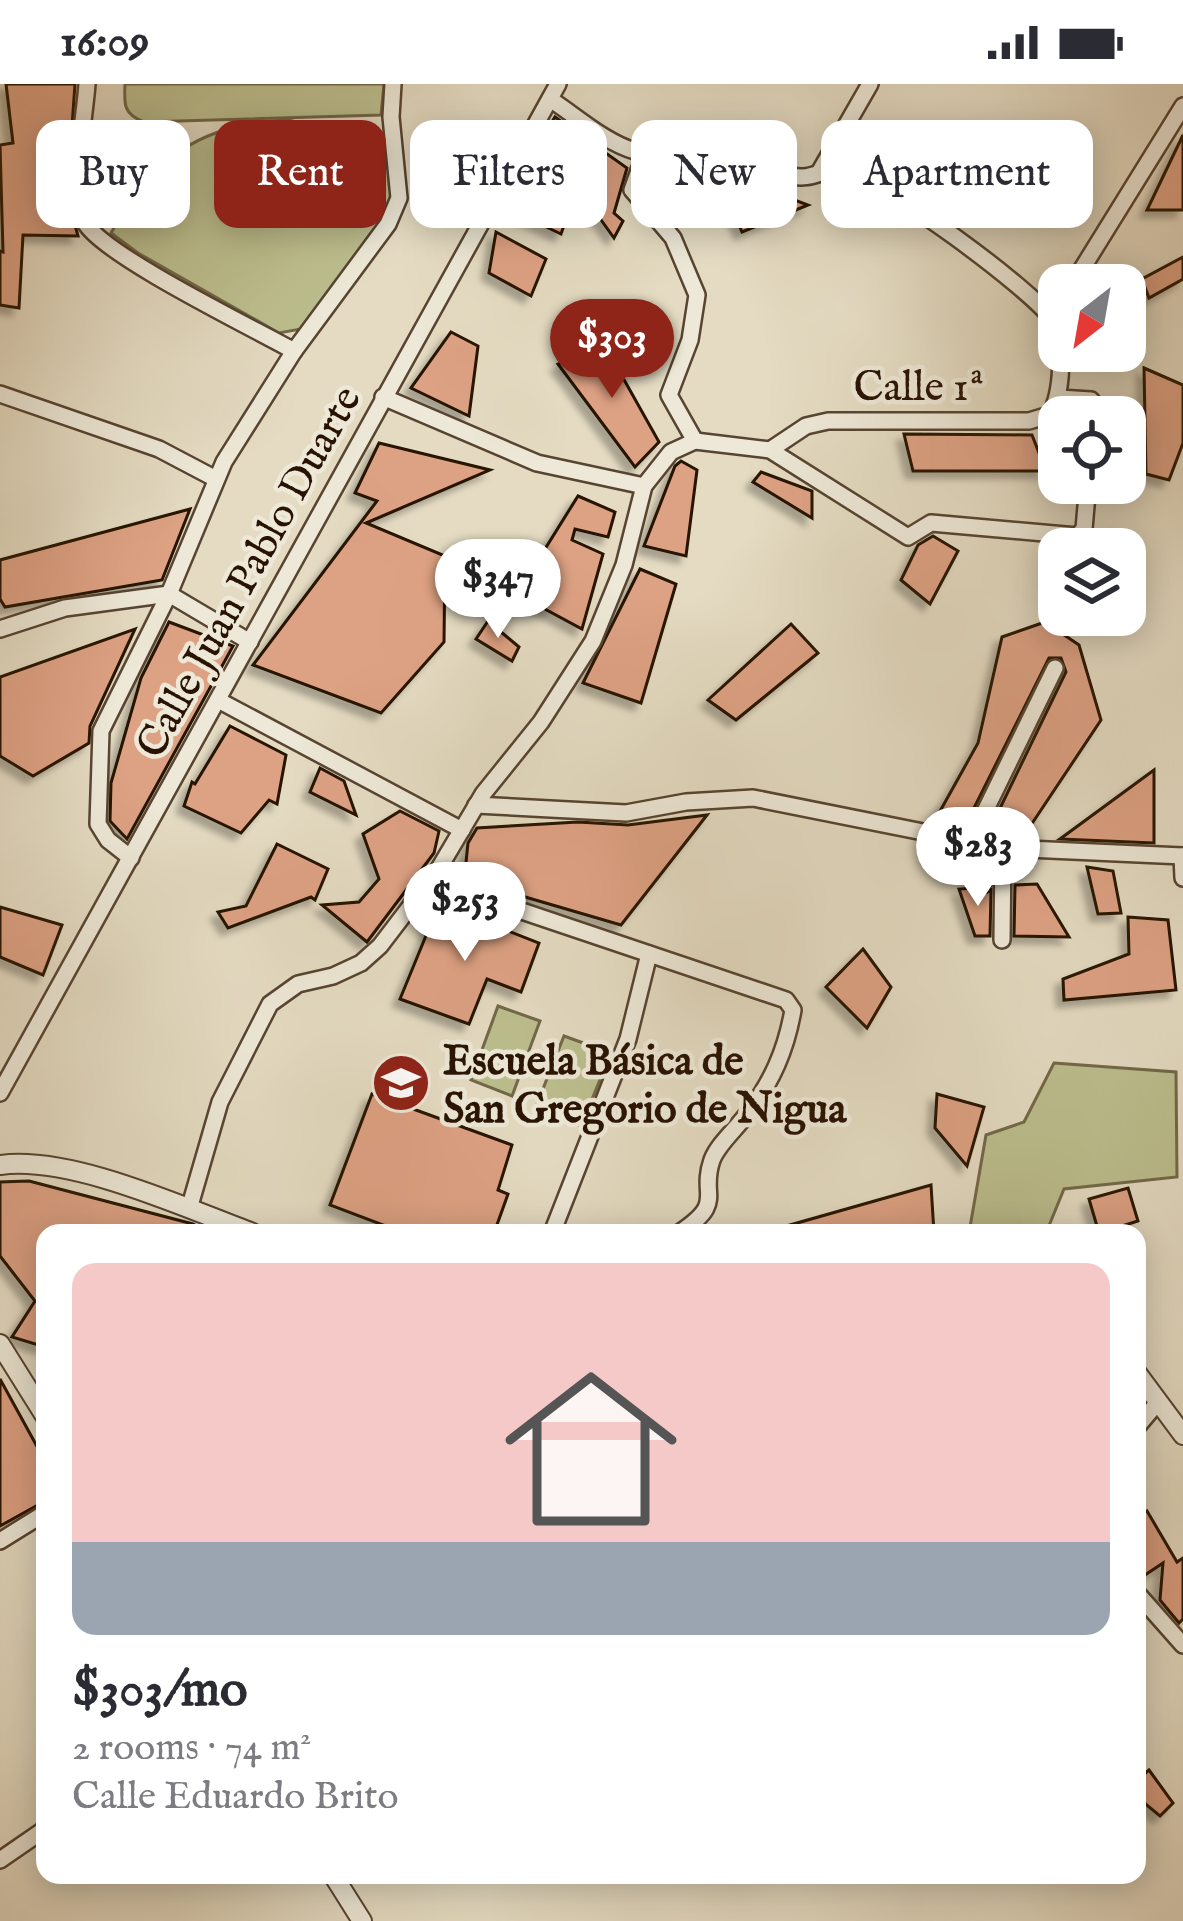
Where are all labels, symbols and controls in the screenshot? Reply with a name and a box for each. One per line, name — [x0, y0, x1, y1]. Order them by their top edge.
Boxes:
text: 16:09 — [60, 14, 149, 71]
chip: Buy — [36, 120, 190, 228]
chip: Rent — [214, 120, 386, 228]
chip: Filters — [410, 120, 607, 228]
chip: New — [631, 120, 797, 228]
chip: Apartment — [821, 120, 1093, 228]
north arrow — [1038, 264, 1146, 372]
map controls — [1038, 264, 1146, 636]
pin: $303 — [541, 299, 683, 401]
text: $303 — [577, 313, 647, 362]
street label: Calle 1ª — [853, 362, 985, 415]
street label: Calle Juan Pablo Duarte — [126, 377, 374, 768]
button: locate — [1038, 396, 1146, 504]
button: layers — [1038, 528, 1146, 636]
pin: $347 — [427, 539, 569, 641]
text: $347 — [462, 553, 534, 602]
pin: $283 — [907, 807, 1049, 909]
text: $283 — [943, 821, 1013, 870]
pin: $253 — [394, 862, 536, 964]
text: $253 — [431, 876, 499, 925]
place label: Escuela Básica de San Gregorio de Nigua — [443, 1036, 847, 1137]
school or university icon: Escuela Básica de San Gregorio de Nigua — [370, 1052, 432, 1114]
icon: home — [483, 1341, 699, 1557]
text: $303/mo — [72, 1659, 247, 1724]
text: 2 rooms · 74 m² — [72, 1724, 311, 1773]
text: Calle Eduardo Brito — [72, 1773, 399, 1822]

